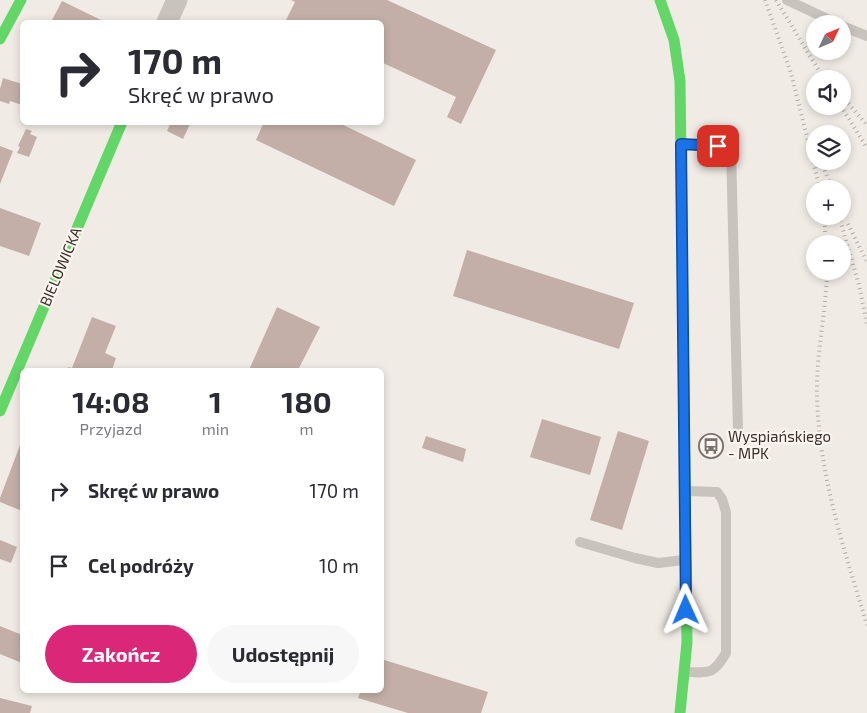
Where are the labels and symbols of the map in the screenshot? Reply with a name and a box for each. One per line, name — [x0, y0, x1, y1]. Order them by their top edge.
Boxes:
north arrow — [806, 15, 851, 60]
pin — [697, 125, 739, 167]
street label: BIELOWICKA — [35, 224, 85, 309]
place label: Wyspiańskiego - MPK — [728, 427, 831, 462]
bus stop icon: Wyspiańskiego - MPK — [698, 433, 724, 459]
position arrow — [659, 583, 711, 635]

